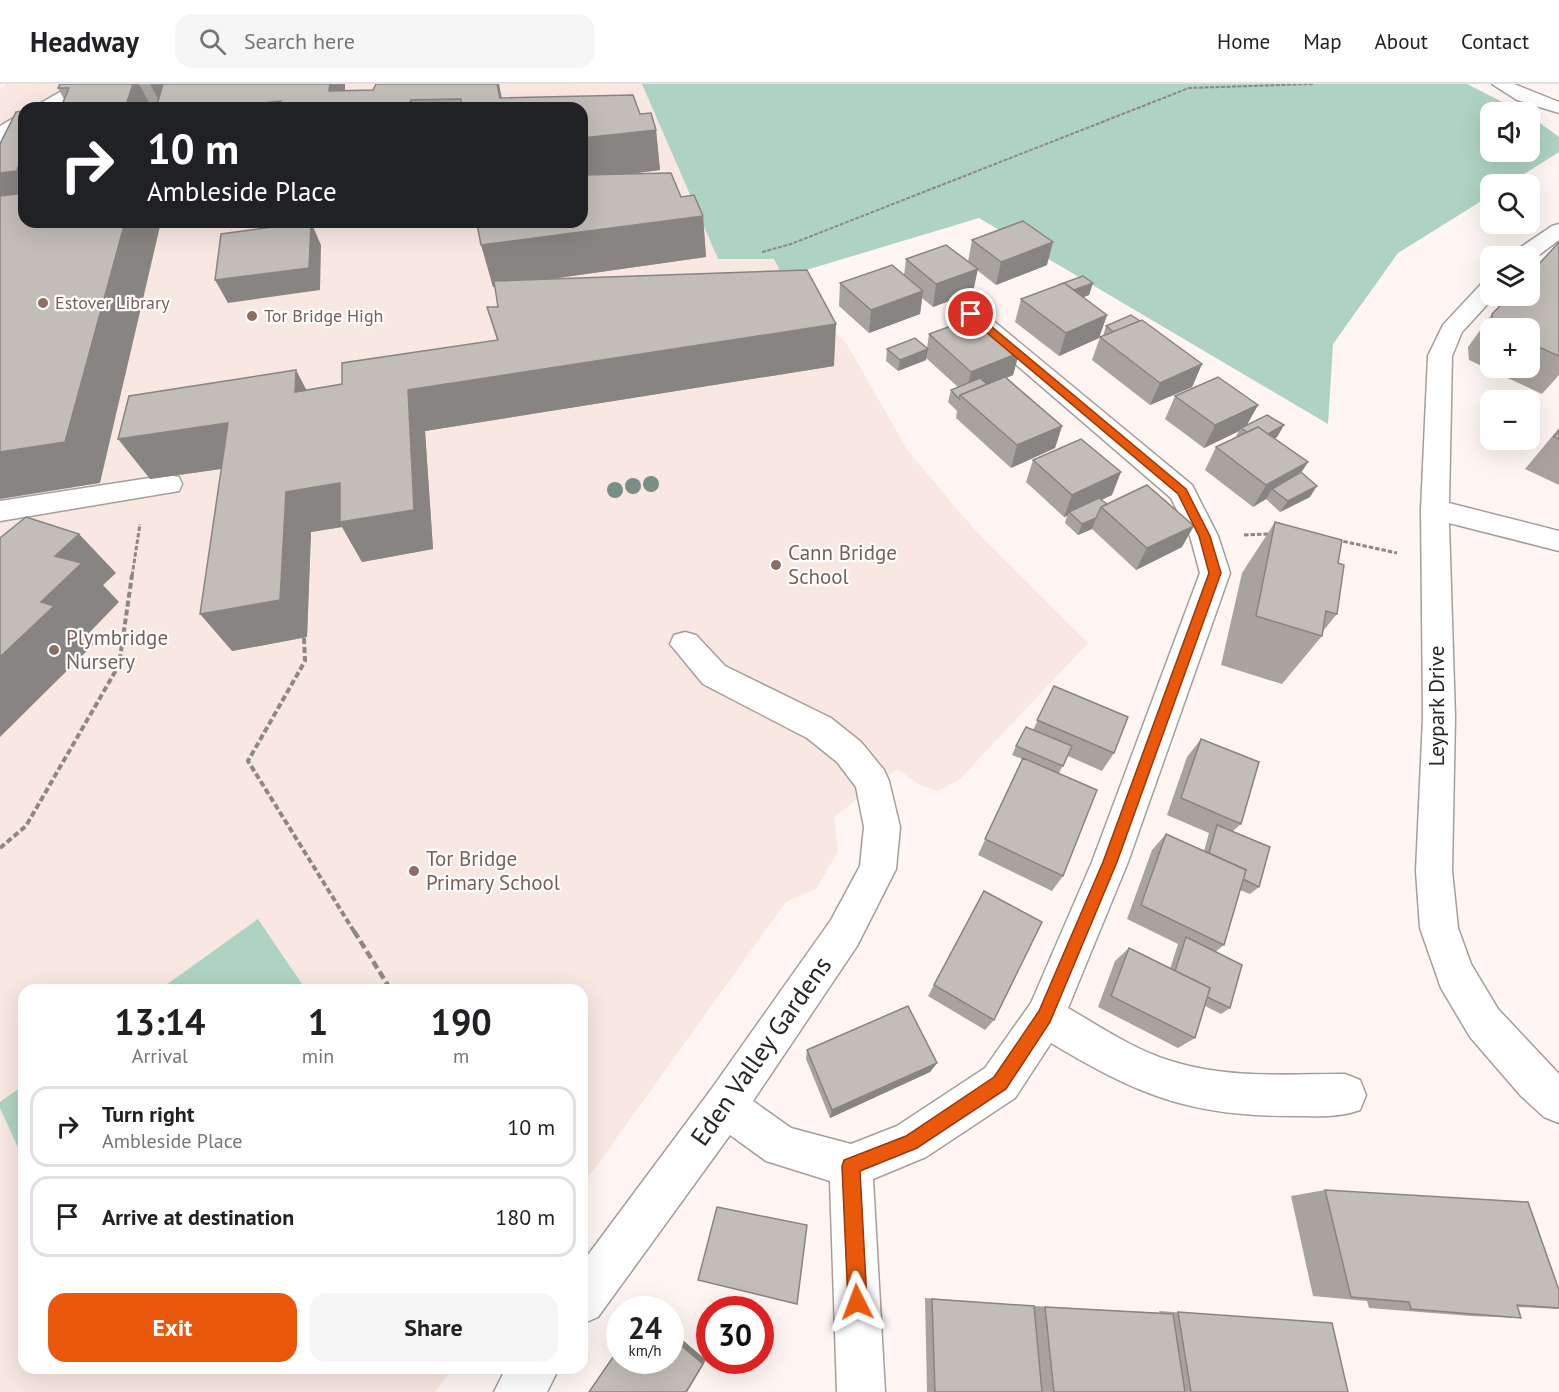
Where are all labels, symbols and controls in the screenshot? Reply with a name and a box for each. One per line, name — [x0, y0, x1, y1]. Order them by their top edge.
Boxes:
search box — [175, 14, 595, 68]
text: Headway — [30, 23, 139, 60]
icon: search — [196, 25, 229, 58]
text: Search here — [244, 27, 355, 55]
text: Home — [1217, 28, 1270, 55]
text: Map — [1303, 28, 1342, 55]
text: About — [1375, 28, 1428, 55]
text: Contact — [1461, 28, 1529, 55]
map controls — [1480, 102, 1540, 450]
button: sound — [1480, 102, 1540, 162]
text: 10 m — [147, 121, 239, 176]
icon: right — [48, 126, 126, 204]
text: Ambleside Place — [147, 174, 337, 208]
button: search — [1480, 174, 1540, 234]
button: layers — [1480, 246, 1540, 306]
pin — [945, 288, 996, 339]
place label: Estover Library — [55, 291, 170, 314]
marker: Estover Library — [36, 296, 50, 310]
icon: arrive — [954, 297, 987, 330]
place label: Tor Bridge High — [264, 304, 383, 327]
marker: Tor Bridge High — [245, 309, 259, 323]
button: + — [1480, 318, 1540, 378]
button: − — [1480, 390, 1540, 450]
place label: Cann Bridge School — [788, 539, 897, 590]
marker: Cann Bridge School — [769, 558, 783, 572]
place label: Plymbridge Nursery — [66, 624, 168, 675]
marker: Plymbridge Nursery — [47, 643, 61, 657]
street label: Leypark Drive — [1423, 646, 1450, 766]
place label: Tor Bridge Primary School — [426, 845, 560, 896]
marker: Tor Bridge Primary School — [407, 864, 421, 878]
street label: Eden Valley Gardens — [683, 950, 838, 1152]
text: 13:14 — [114, 998, 206, 1045]
text: 1 — [308, 998, 328, 1045]
text: 190 — [431, 998, 492, 1045]
text: Arrival — [132, 1043, 188, 1069]
text: min — [302, 1043, 334, 1069]
text: m — [453, 1043, 469, 1069]
text: Turn right — [102, 1100, 194, 1128]
icon: right — [51, 1110, 84, 1143]
text: 10 m — [507, 1113, 555, 1141]
text: Ambleside Place — [102, 1128, 242, 1154]
icon: arrive — [51, 1200, 84, 1233]
text: Arrive at destination — [102, 1203, 294, 1231]
text: 180 m — [495, 1203, 555, 1231]
position arrow — [825, 1270, 889, 1334]
button: Exit — [48, 1293, 297, 1362]
button: Share — [309, 1293, 558, 1362]
speed limit sign: 30 — [696, 1296, 774, 1374]
text: 24 — [628, 1308, 662, 1347]
text: km/h — [629, 1341, 661, 1360]

